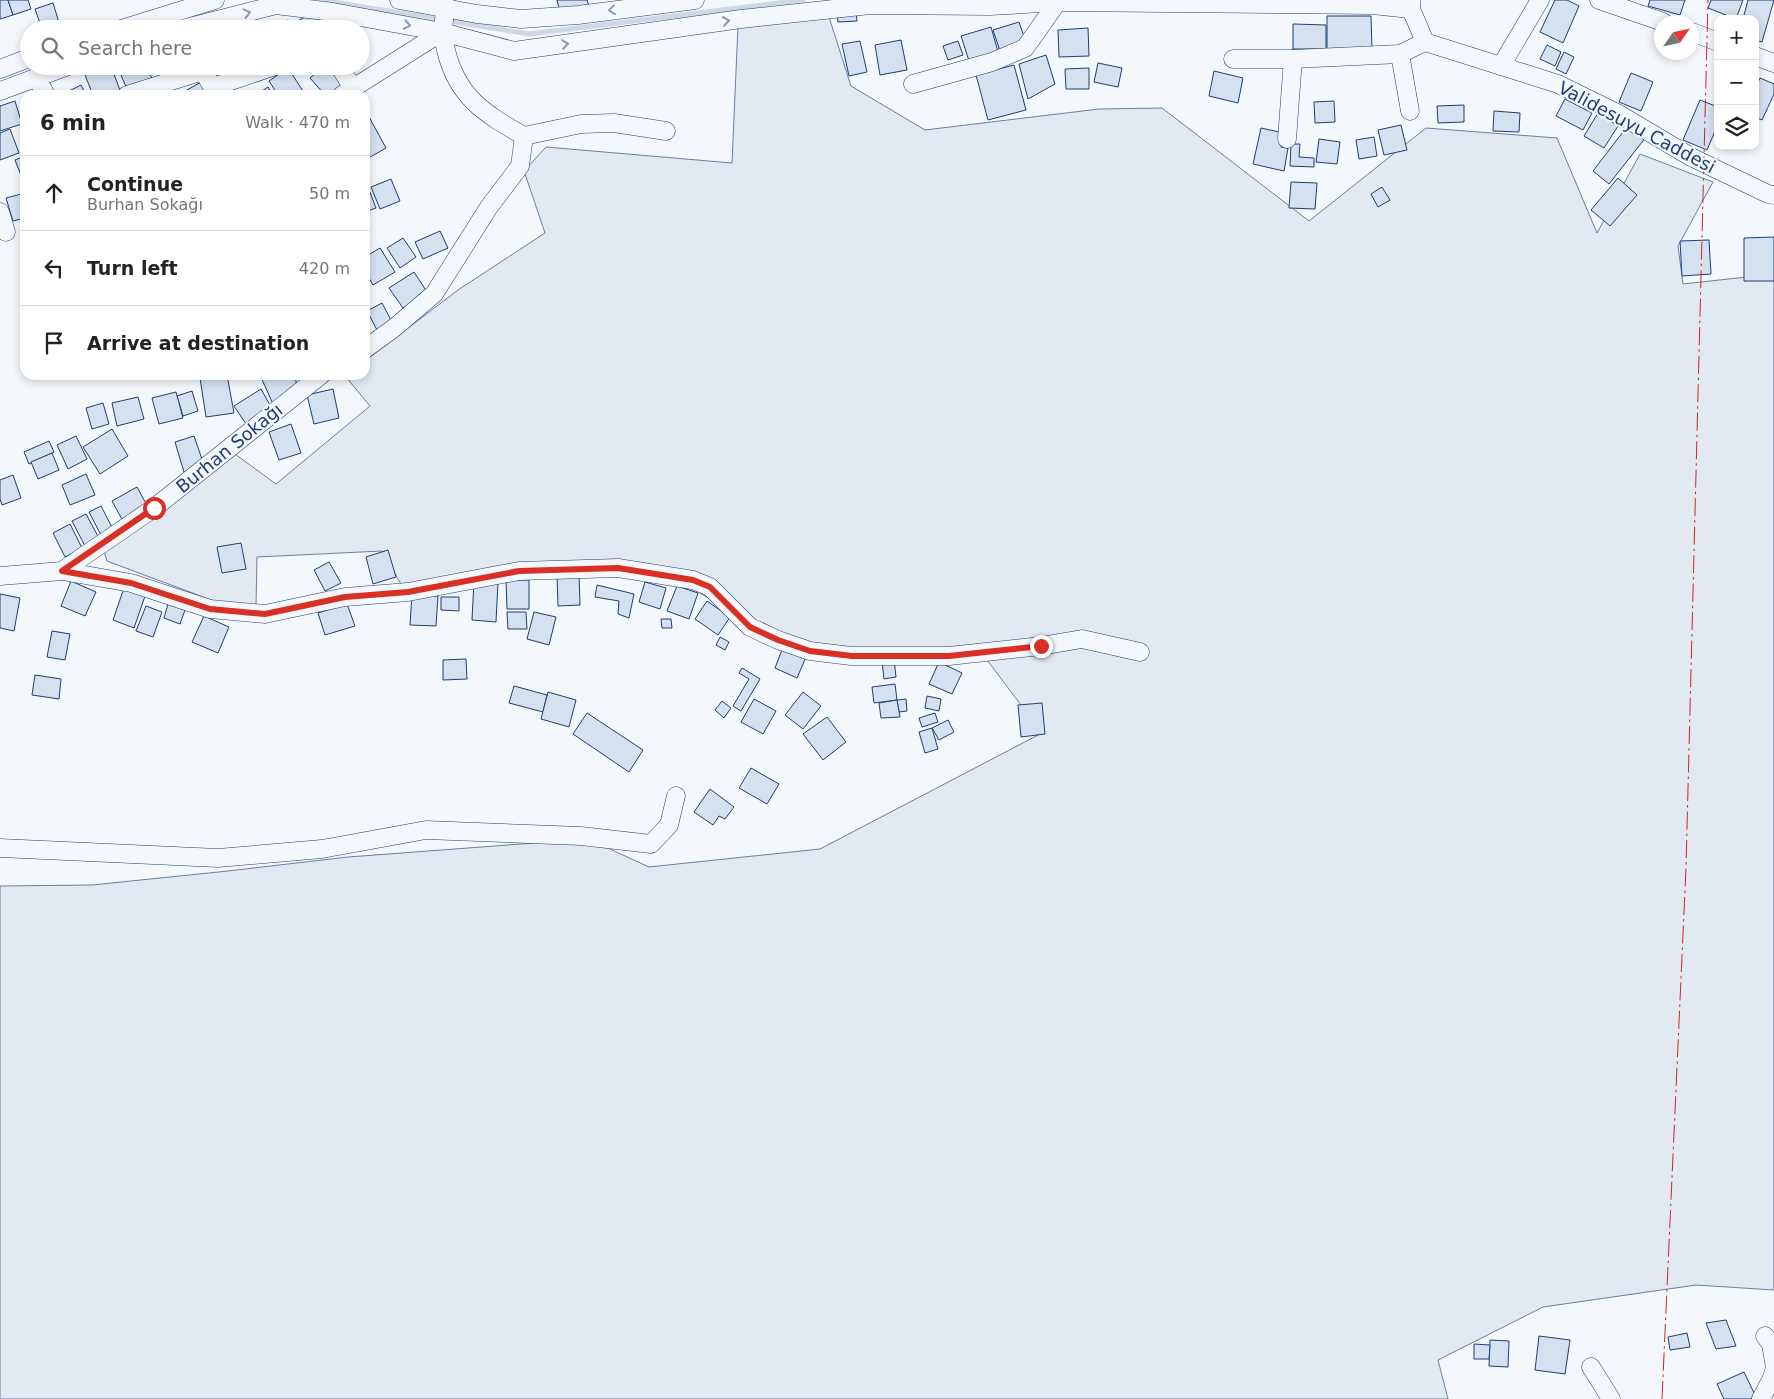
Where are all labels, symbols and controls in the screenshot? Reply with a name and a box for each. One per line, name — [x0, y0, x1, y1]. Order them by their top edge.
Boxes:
one-way arrow — [607, 4, 615, 15]
one-way arrow — [242, 8, 251, 19]
north arrow — [1654, 15, 1699, 60]
map controls — [1714, 15, 1759, 150]
button: + — [1714, 15, 1759, 60]
one-way arrow — [723, 16, 731, 27]
search box — [20, 20, 370, 75]
one-way arrow — [402, 20, 411, 30]
icon: search — [38, 34, 66, 62]
text: Search here — [78, 37, 192, 59]
one-way arrow — [561, 39, 570, 49]
button: − — [1714, 60, 1759, 105]
street label: Validesuyu Caddesi — [1555, 77, 1719, 177]
button: layers — [1714, 105, 1759, 150]
text: 6 min — [40, 111, 106, 135]
text: Walk · 470 m — [245, 113, 350, 132]
text: Continue — [87, 173, 183, 195]
icon: ahead — [40, 179, 68, 207]
text: 50 m — [309, 184, 350, 203]
text: Burhan Sokağı — [87, 195, 203, 214]
icon: left — [40, 254, 68, 282]
text: Turn left — [87, 257, 178, 279]
text: 420 m — [299, 259, 350, 278]
icon: arrive — [40, 329, 68, 357]
text: Arrive at destination — [87, 332, 309, 354]
street label: Burhan Sokağı — [172, 399, 286, 497]
route start — [143, 497, 166, 520]
route end — [1030, 635, 1053, 658]

